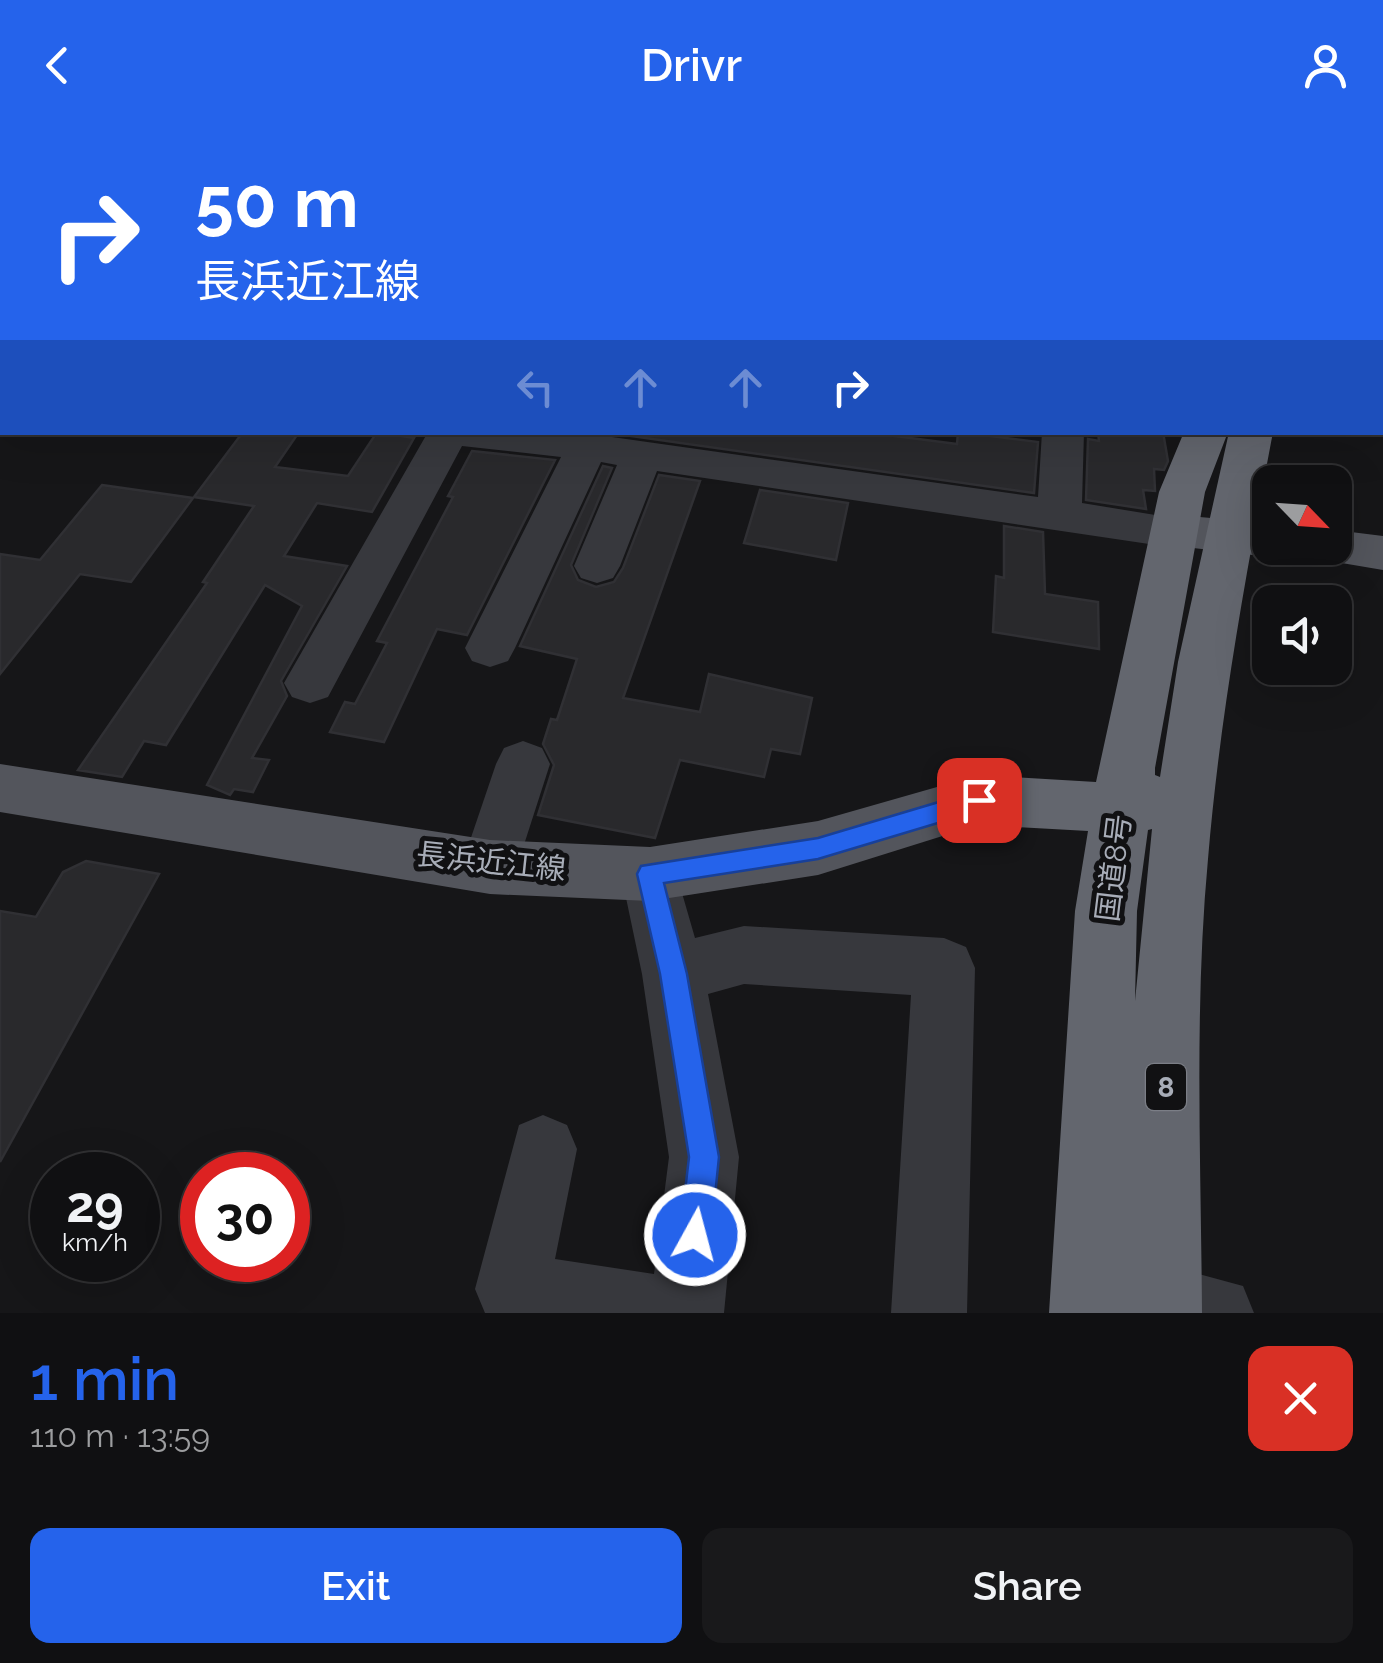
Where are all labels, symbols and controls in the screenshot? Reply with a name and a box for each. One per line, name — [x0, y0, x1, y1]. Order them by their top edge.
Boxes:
icon: back — [30, 38, 85, 93]
icon: person — [1298, 38, 1353, 93]
text: Drivr — [641, 39, 742, 92]
text: 50 m — [195, 161, 359, 243]
icon: right — [30, 170, 160, 300]
text: 長浜近江線 — [195, 255, 420, 308]
icon: left — [508, 360, 563, 415]
icon: ahead — [613, 360, 668, 415]
icon: ahead — [718, 360, 773, 415]
icon: right — [823, 360, 878, 415]
north arrow — [1252, 465, 1352, 565]
map controls — [1252, 465, 1352, 685]
button: sound — [1252, 585, 1352, 685]
pin — [937, 758, 1022, 843]
icon: arrive — [952, 773, 1007, 828]
street label: 国道8号 — [1090, 812, 1137, 924]
street label: 長浜近江線 — [415, 836, 567, 887]
road number: 8 — [1146, 1064, 1186, 1110]
speed limit sign: 30 — [180, 1152, 310, 1282]
text: 29 — [66, 1175, 124, 1234]
position arrow — [643, 1183, 747, 1287]
text: km/h — [62, 1227, 128, 1257]
text: 1 min — [30, 1344, 179, 1414]
button: close — [1248, 1346, 1353, 1451]
text: 110 m · 13:59 — [30, 1417, 210, 1454]
button: Exit — [30, 1528, 682, 1643]
button: Share — [702, 1528, 1353, 1643]

